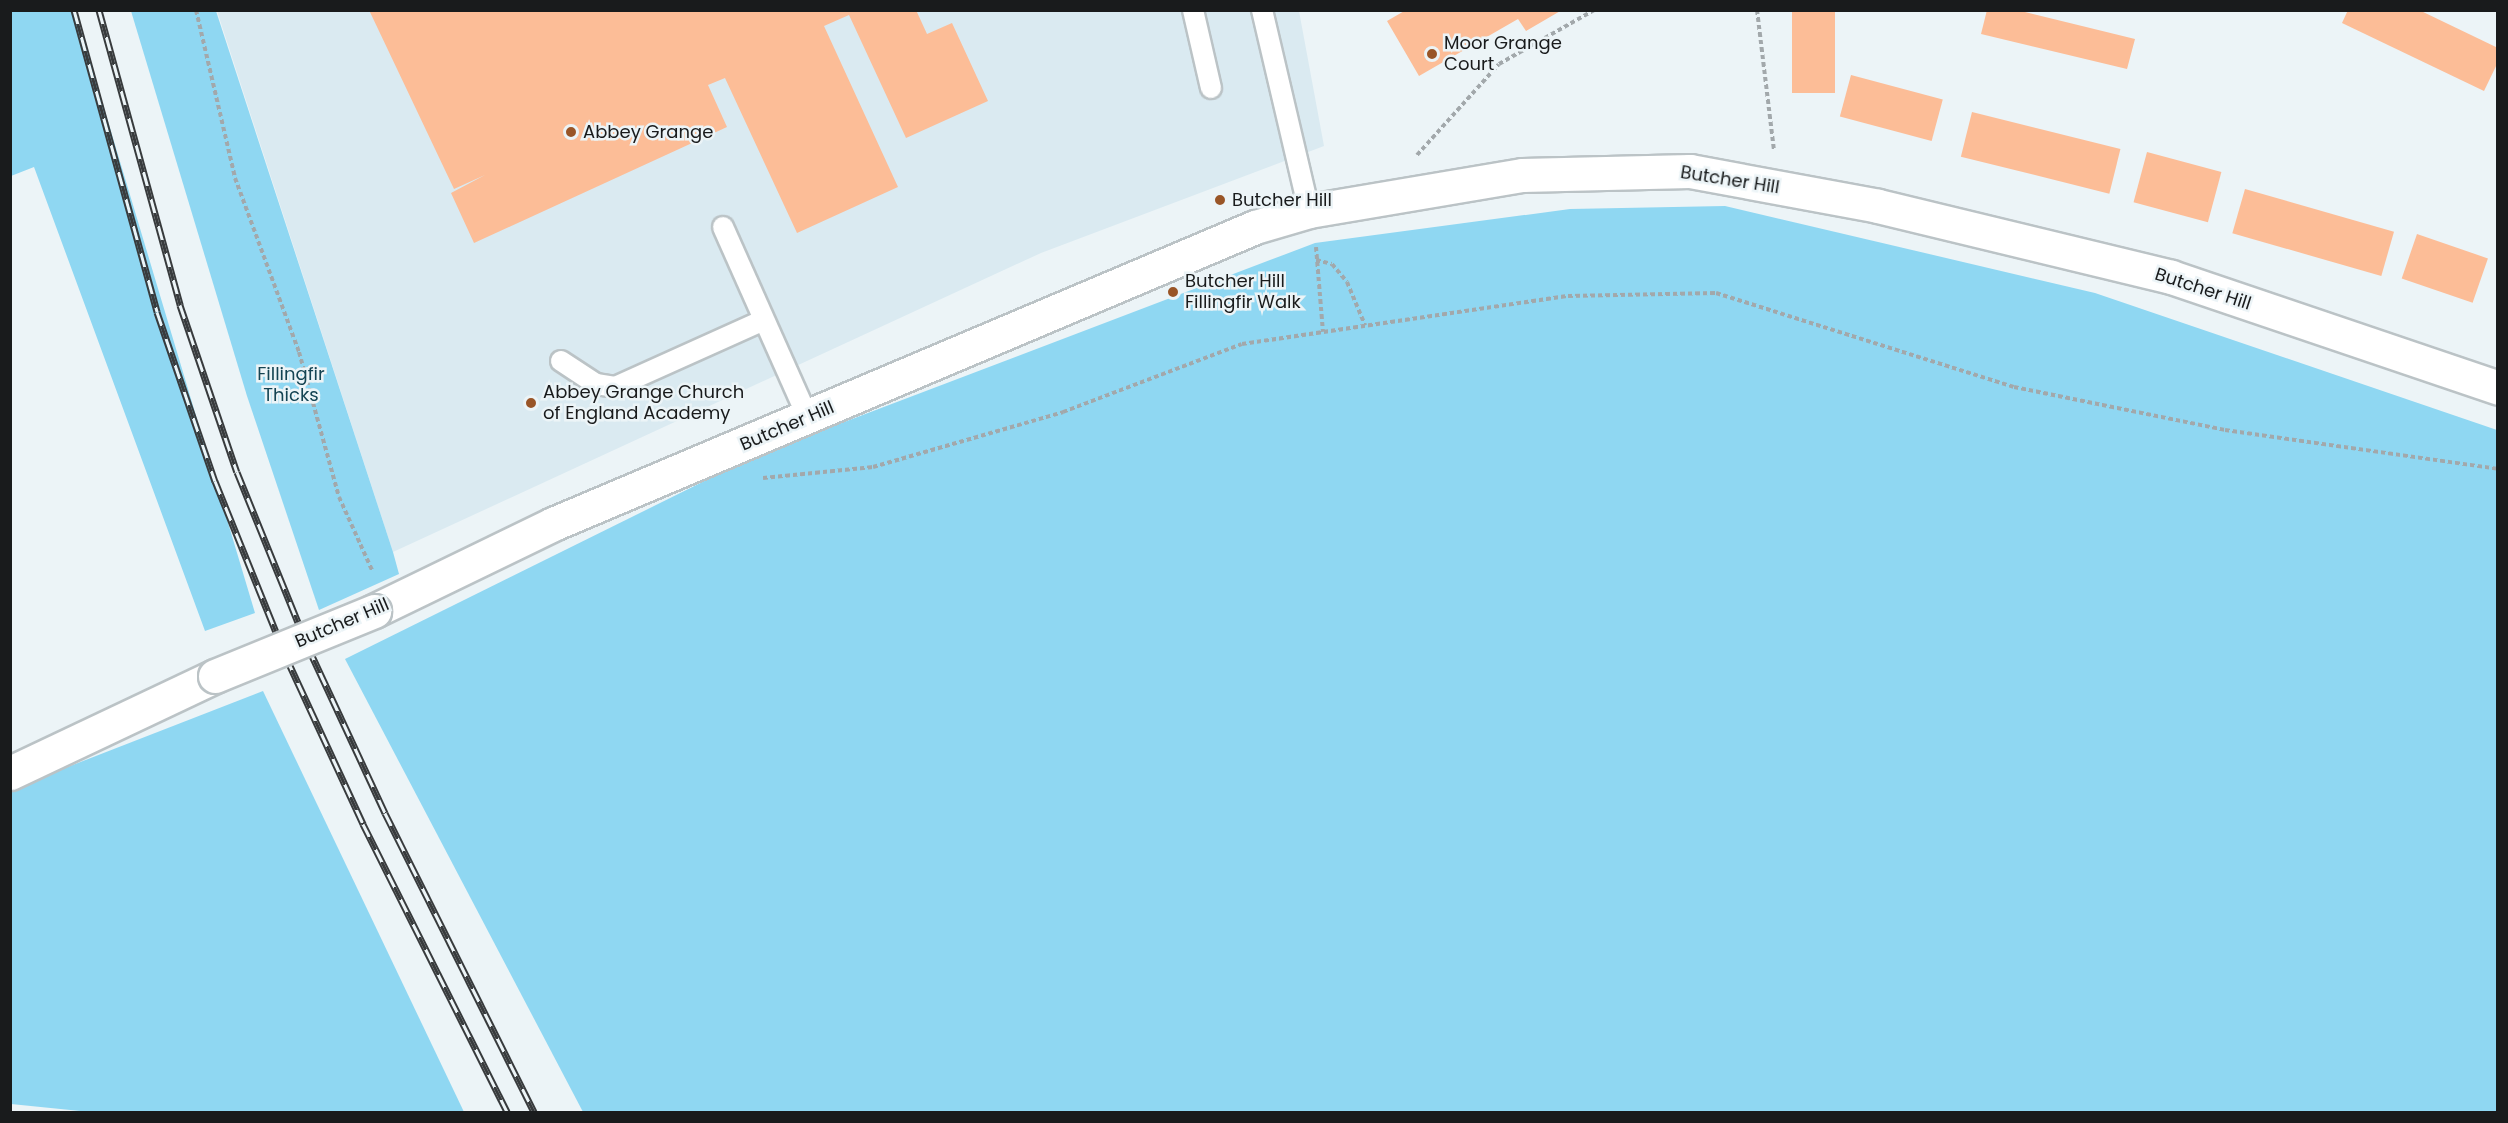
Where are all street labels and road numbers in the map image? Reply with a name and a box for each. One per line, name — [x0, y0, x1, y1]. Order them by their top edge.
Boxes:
street label: Butcher Hill — [1679, 162, 1781, 198]
street label: Butcher Hill — [2152, 263, 2254, 315]
street label: Butcher Hill — [737, 397, 837, 455]
street label: Butcher Hill — [292, 594, 392, 652]

